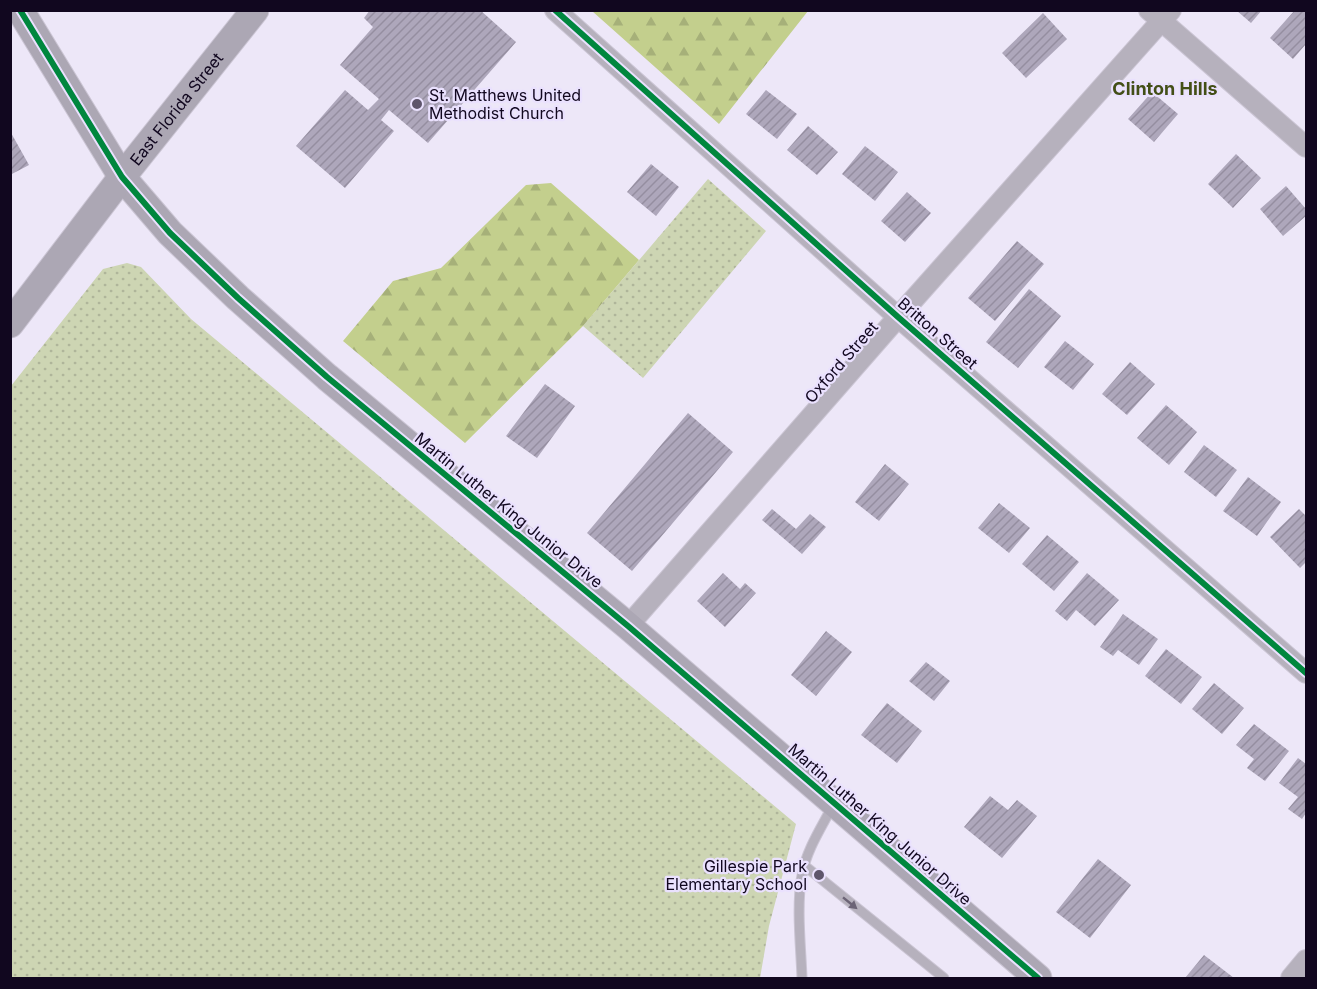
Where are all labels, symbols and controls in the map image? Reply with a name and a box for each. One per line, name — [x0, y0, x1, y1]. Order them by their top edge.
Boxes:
street label: East Florida Street — [125, 48, 227, 169]
district label: Clinton Hills — [1112, 78, 1218, 99]
place label: St. Matthews United Methodist Church — [429, 85, 581, 123]
marker: St. Matthews United Methodist Church — [410, 97, 424, 111]
street label: Britton Street — [894, 293, 982, 373]
street label: Oxford Street — [800, 317, 882, 407]
street label: Martin Luther King Junior Drive — [411, 428, 607, 592]
street label: Martin Luther King Junior Drive — [784, 739, 976, 909]
place label: Gillespie Park Elementary School — [665, 856, 807, 894]
marker: Gillespie Park Elementary School — [812, 868, 826, 882]
one-way arrow — [842, 896, 858, 909]

